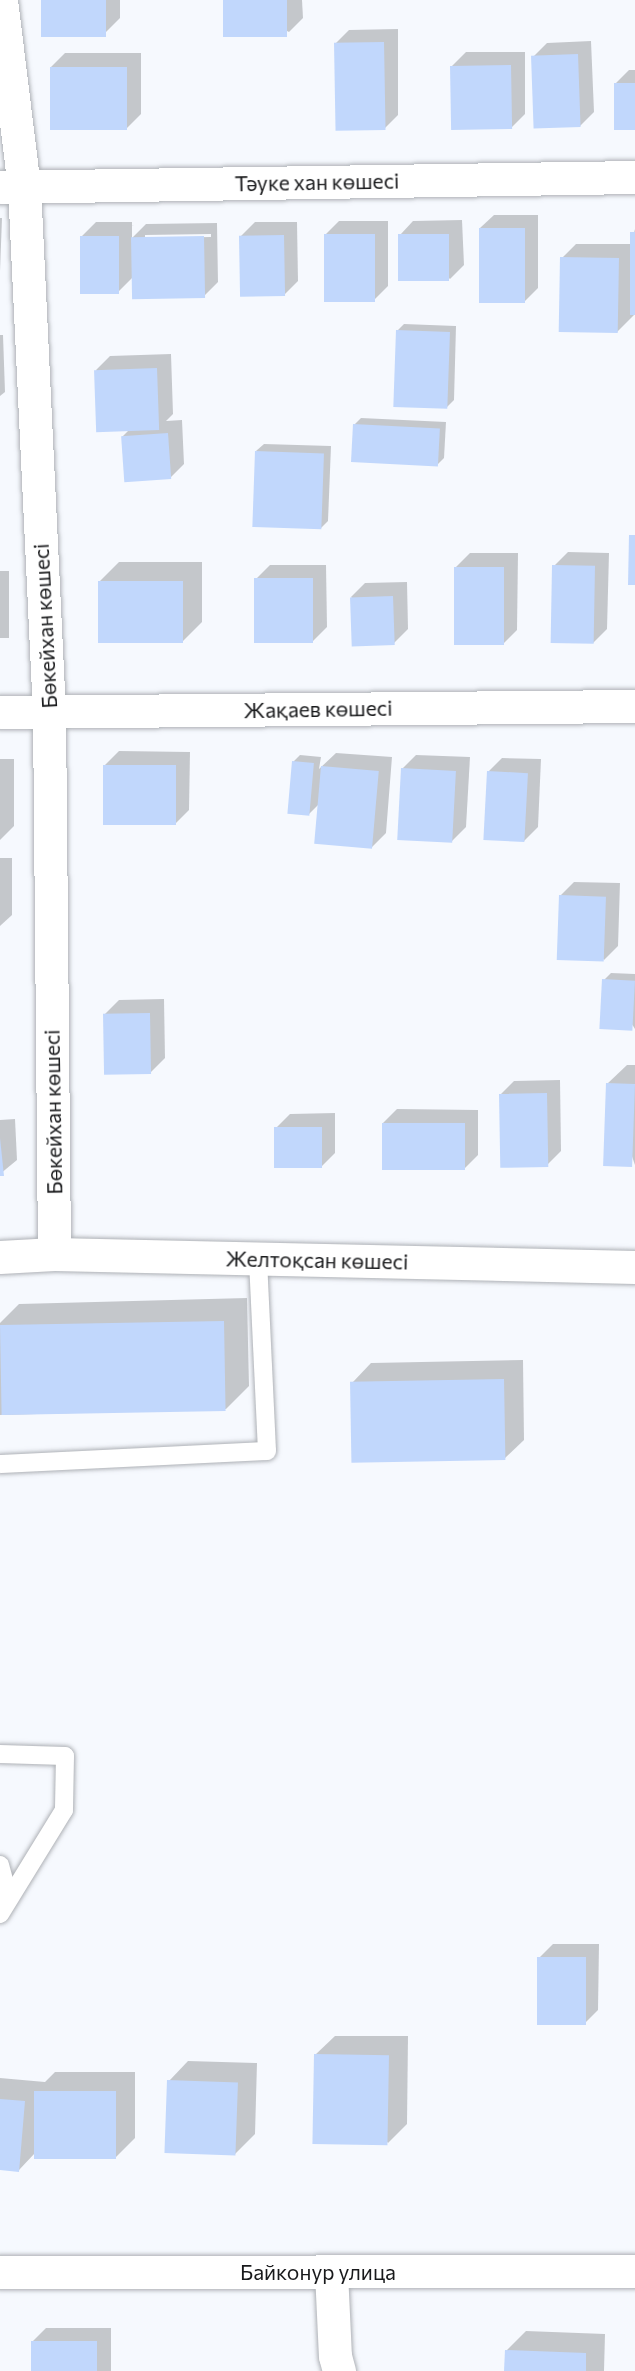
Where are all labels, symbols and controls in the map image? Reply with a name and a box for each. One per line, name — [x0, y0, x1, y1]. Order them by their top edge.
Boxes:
street label: Тәуке хан көшесі — [234, 168, 400, 196]
street label: Бөкейхан көшесі — [28, 543, 62, 709]
street label: Жақаев көшесі — [243, 695, 393, 723]
street label: Бөкейхан көшесі — [39, 1029, 67, 1195]
street label: Желтоқсан көшесі — [225, 1246, 409, 1274]
street label: Байконур улица — [240, 2259, 396, 2285]

